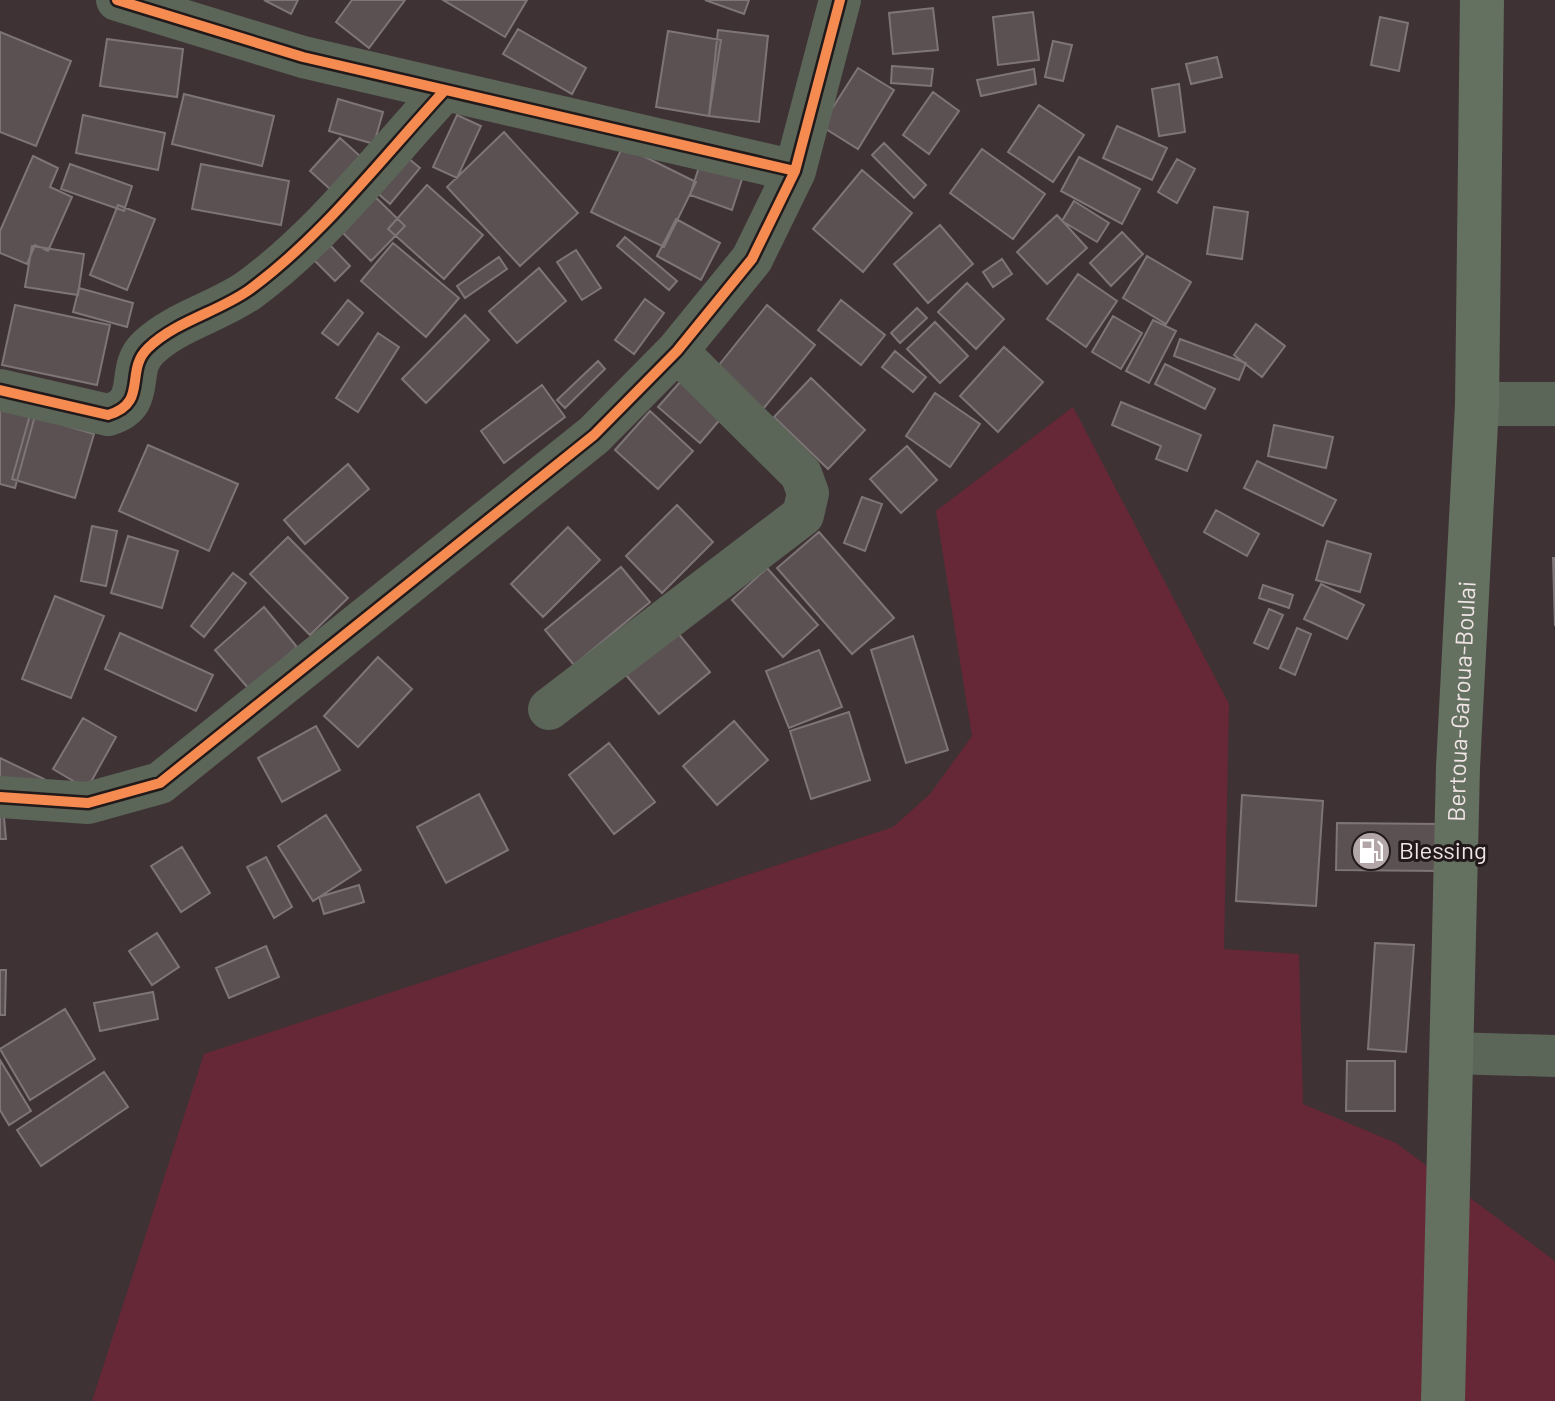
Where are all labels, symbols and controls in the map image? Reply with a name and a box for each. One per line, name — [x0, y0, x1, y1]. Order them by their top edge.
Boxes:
street label: Bertoua-Garoua-Boulai — [1441, 580, 1481, 822]
fuel station icon: Blessing — [1350, 830, 1392, 872]
place label: Blessing — [1399, 835, 1487, 864]

